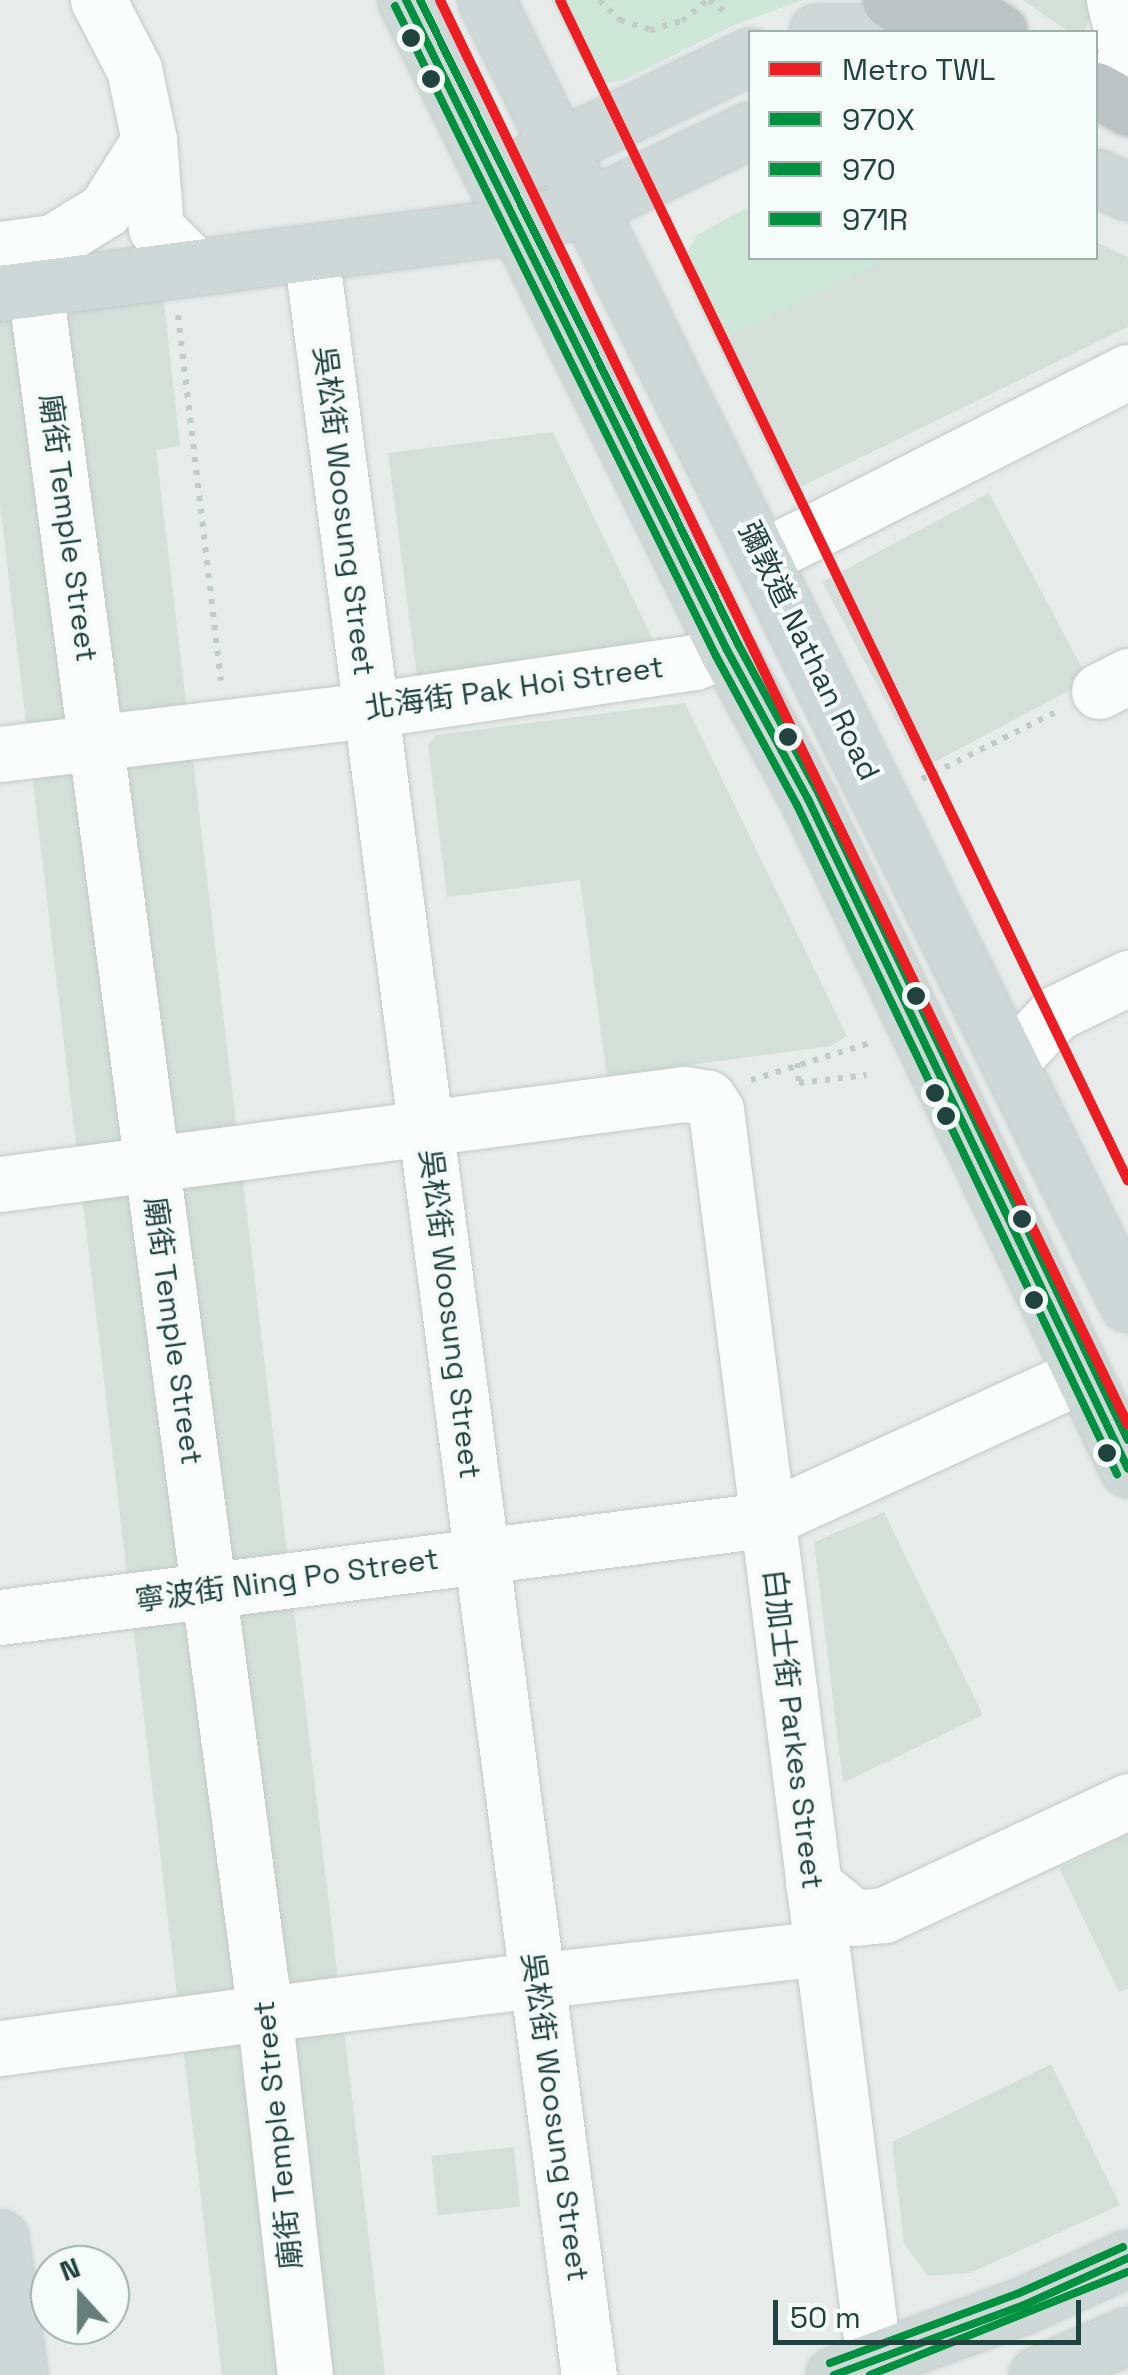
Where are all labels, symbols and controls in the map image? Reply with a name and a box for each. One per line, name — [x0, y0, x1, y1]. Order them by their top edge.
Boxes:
unlabelled marker — [401, 28, 421, 48]
legend — [748, 30, 1098, 260]
text: Metro TWL — [842, 50, 995, 89]
unlabelled marker — [421, 69, 441, 89]
text: 970X — [842, 100, 915, 139]
text: 970 — [842, 150, 896, 189]
text: 971R — [842, 200, 908, 239]
street label: 吳松街 Woosung Street — [306, 344, 382, 678]
street label: 廟街 Temple Street — [31, 392, 105, 664]
street label: 彌敦道 Nathan Road — [731, 516, 887, 786]
street label: 北海街 Pak Hoi Street — [362, 649, 666, 727]
unlabelled marker — [778, 727, 798, 747]
unlabelled marker — [906, 986, 926, 1006]
unlabelled marker — [925, 1083, 945, 1103]
unlabelled marker — [936, 1106, 956, 1126]
street label: 吳松街 Woosung Street — [412, 1147, 488, 1481]
street label: 廟街 Temple Street — [136, 1195, 210, 1467]
unlabelled marker — [1012, 1209, 1032, 1229]
unlabelled marker — [1024, 1290, 1044, 1310]
unlabelled marker — [1097, 1443, 1117, 1463]
street label: 寧波街 Ning Po Street — [133, 1541, 441, 1619]
street label: 白加士街 Parkes Street — [755, 1567, 831, 1891]
street label: 吳松街 Woosung Street — [514, 1950, 596, 2284]
street label: 廟街 Temple Street — [246, 1999, 310, 2271]
north arrow — [30, 2245, 130, 2345]
text: N — [55, 2249, 85, 2289]
scale bar — [778, 2280, 1086, 2342]
text: 50 m — [790, 2298, 861, 2337]

